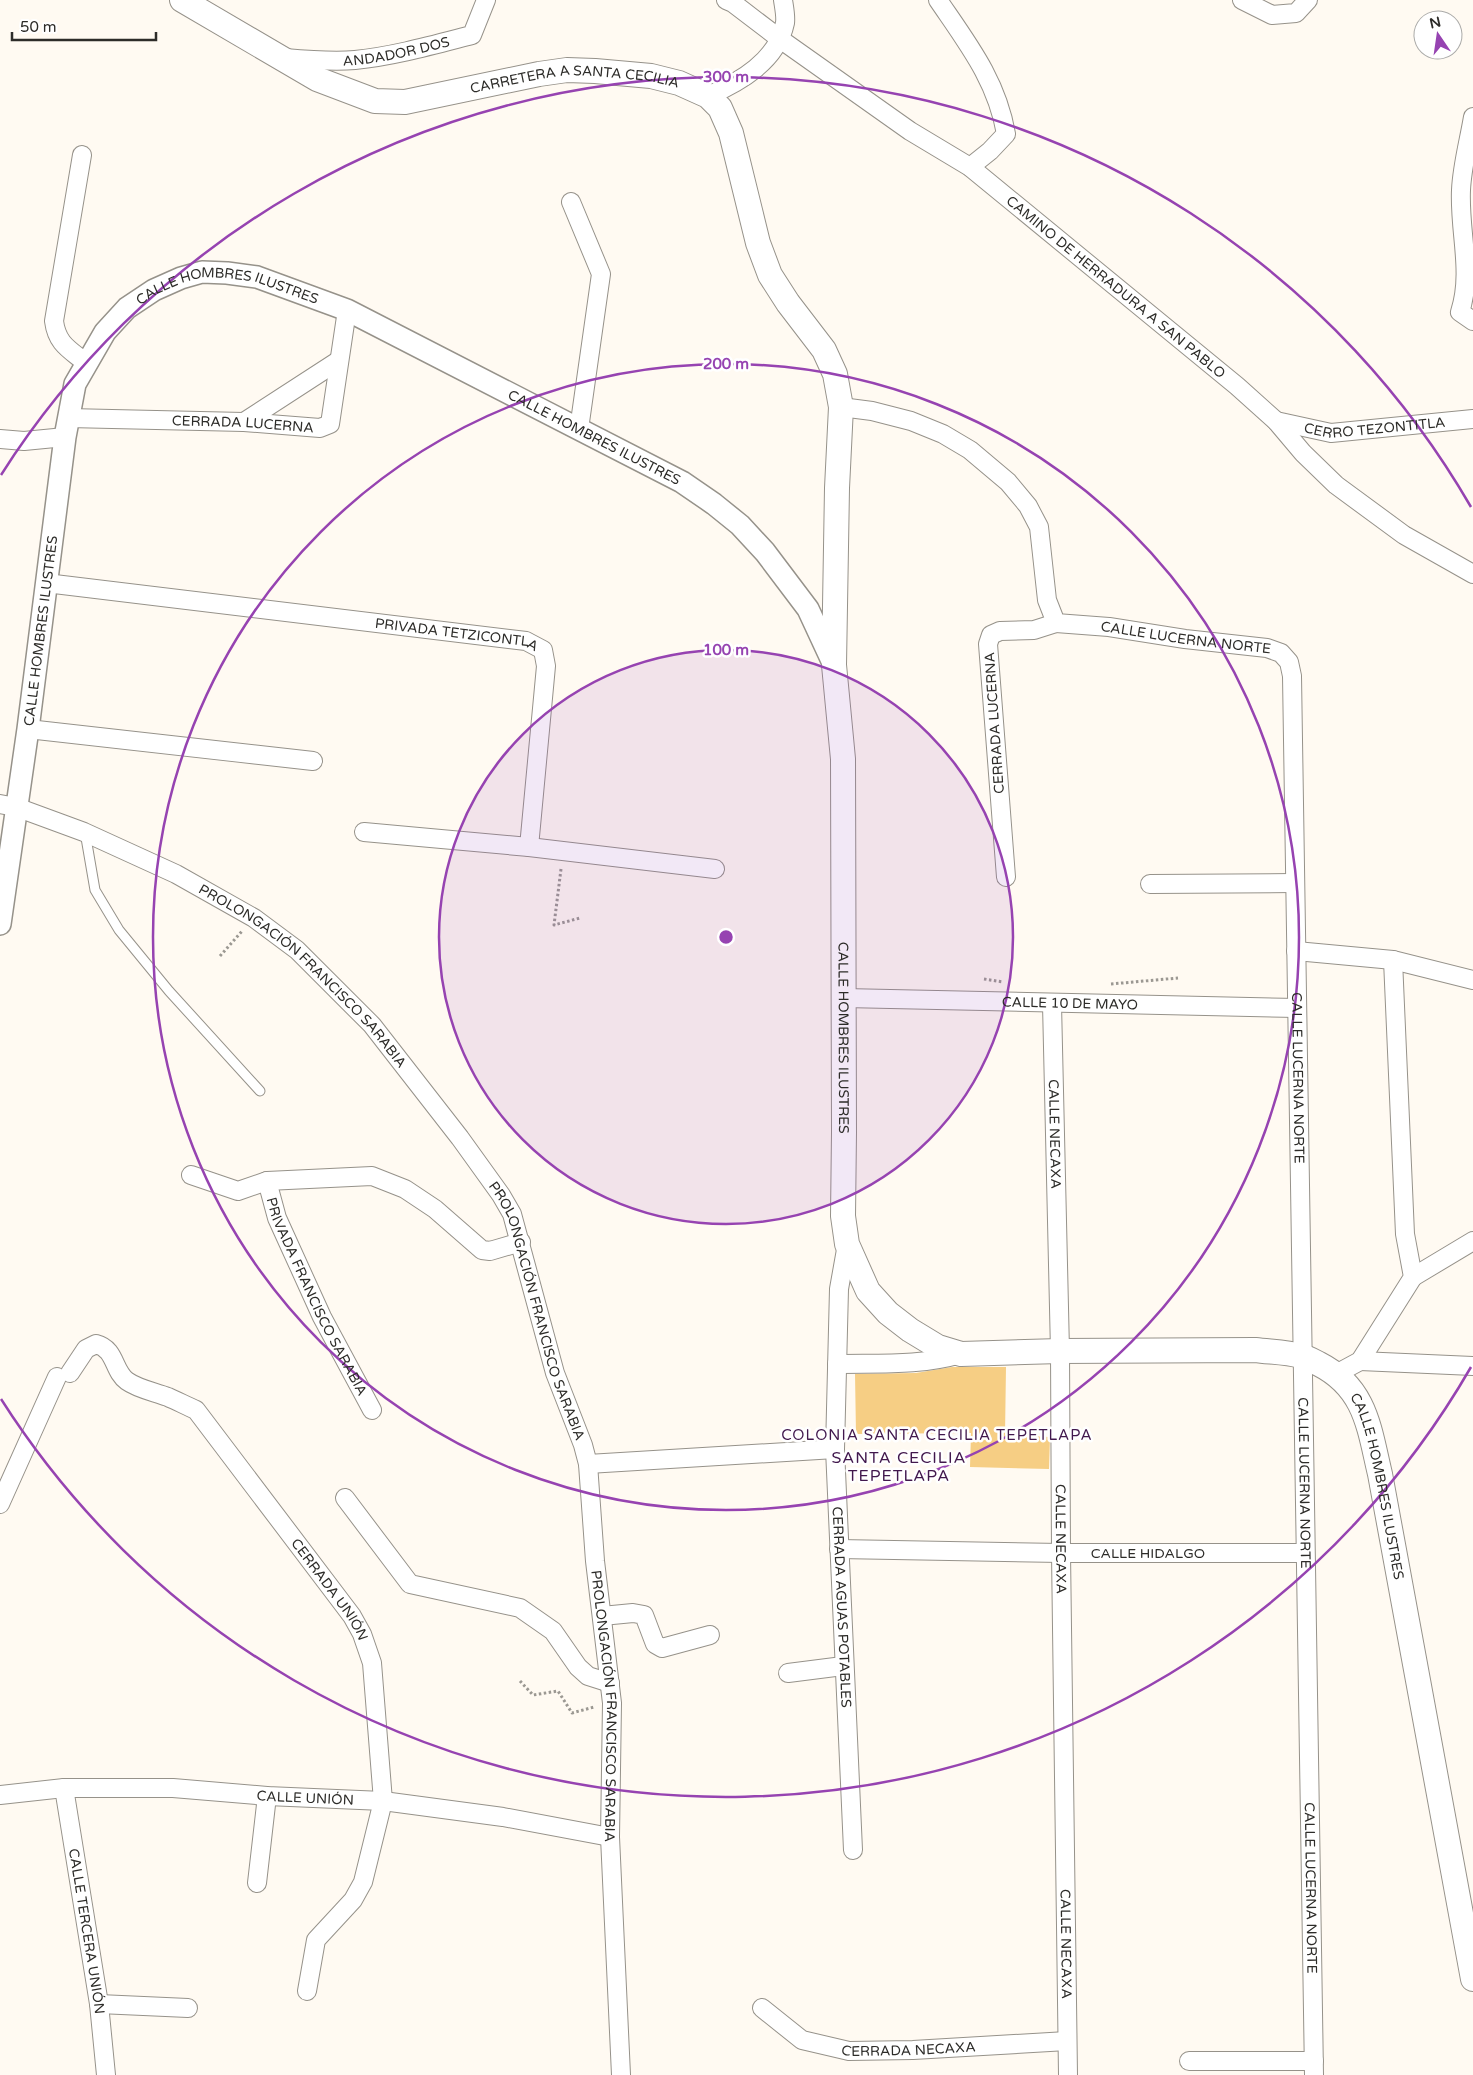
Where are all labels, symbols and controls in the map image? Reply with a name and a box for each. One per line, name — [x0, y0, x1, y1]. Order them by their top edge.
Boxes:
scale bar — [12, 10, 156, 42]
north arrow — [1413, 10, 1463, 60]
text: N — [1428, 13, 1443, 32]
text: 50 m — [20, 18, 57, 36]
street label: ANDADOR DOS — [342, 33, 452, 70]
street label: CARRETERA A SANTA CECILIA — [469, 62, 681, 97]
text: 300 m — [703, 68, 749, 86]
street label: CAMINO DE HERRADURA A SAN PABLO — [1003, 192, 1229, 382]
text: CALLE HOMBRES ILUSTRES — [133, 264, 321, 309]
street label: CALLE HOMBRES ILUSTRES — [132, 293, 324, 313]
text: 200 m — [703, 355, 749, 373]
street label: CALLE HOMBRES ILUSTRES — [505, 386, 684, 489]
street label: CERRADA LUCERNA — [172, 412, 314, 436]
street label: CERRO TEZONTITLA — [1302, 414, 1446, 442]
street label: CALLE HOMBRES ILUSTRES — [20, 534, 61, 727]
street label: PRIVADA TETZICONTLA — [374, 615, 541, 655]
street label: CALLE LUCERNA NORTE — [1100, 618, 1272, 657]
text: 100 m — [703, 641, 749, 659]
street label: CERRADA LUCERNA — [981, 651, 1008, 794]
street label: PROLONGACIÓN FRANCISCO SARABIA — [196, 881, 410, 1071]
centre of rings — [717, 928, 735, 946]
street label: CALLE HOMBRES ILUSTRES — [834, 942, 852, 1134]
street label: CALLE LUCERNA NORTE — [1288, 992, 1308, 1164]
street label: CALLE 10 DE MAYO — [1002, 993, 1138, 1013]
street label: CALLE NECAXA — [1045, 1079, 1064, 1189]
street label: PROLONGACIÓN FRANCISCO SARABIA — [485, 1178, 588, 1443]
street label: PRIVADA FRANCISCO SARABIA — [263, 1195, 371, 1399]
street label: CALLE HOMBRES ILUSTRES — [1346, 1390, 1407, 1581]
street label: CALLE LUCERNA NORTE — [1294, 1397, 1314, 1569]
district label: COLONIA SANTA CECILIA TEPETLAPA — [781, 1426, 1093, 1444]
district label: SANTA CECILIA TEPETLAPA — [831, 1448, 967, 1486]
street label: CALLE NECAXA — [1052, 1484, 1070, 1594]
street label: CERRADA AGUAS POTABLES — [829, 1506, 855, 1708]
street label: CERRADA UNIÓN — [287, 1535, 372, 1643]
street label: CALLE HIDALGO — [1091, 1545, 1205, 1562]
street label: PROLONGACIÓN FRANCISCO SARABIA — [587, 1569, 620, 1842]
street label: CALLE UNIÓN — [256, 1787, 354, 1809]
street label: CALLE LUCERNA NORTE — [1301, 1802, 1320, 1974]
street label: CALLE TERCERA UNIÓN — [65, 1847, 108, 2015]
street label: CALLE NECAXA — [1057, 1889, 1075, 1999]
street label: CERRADA NECAXA — [839, 2038, 976, 2060]

